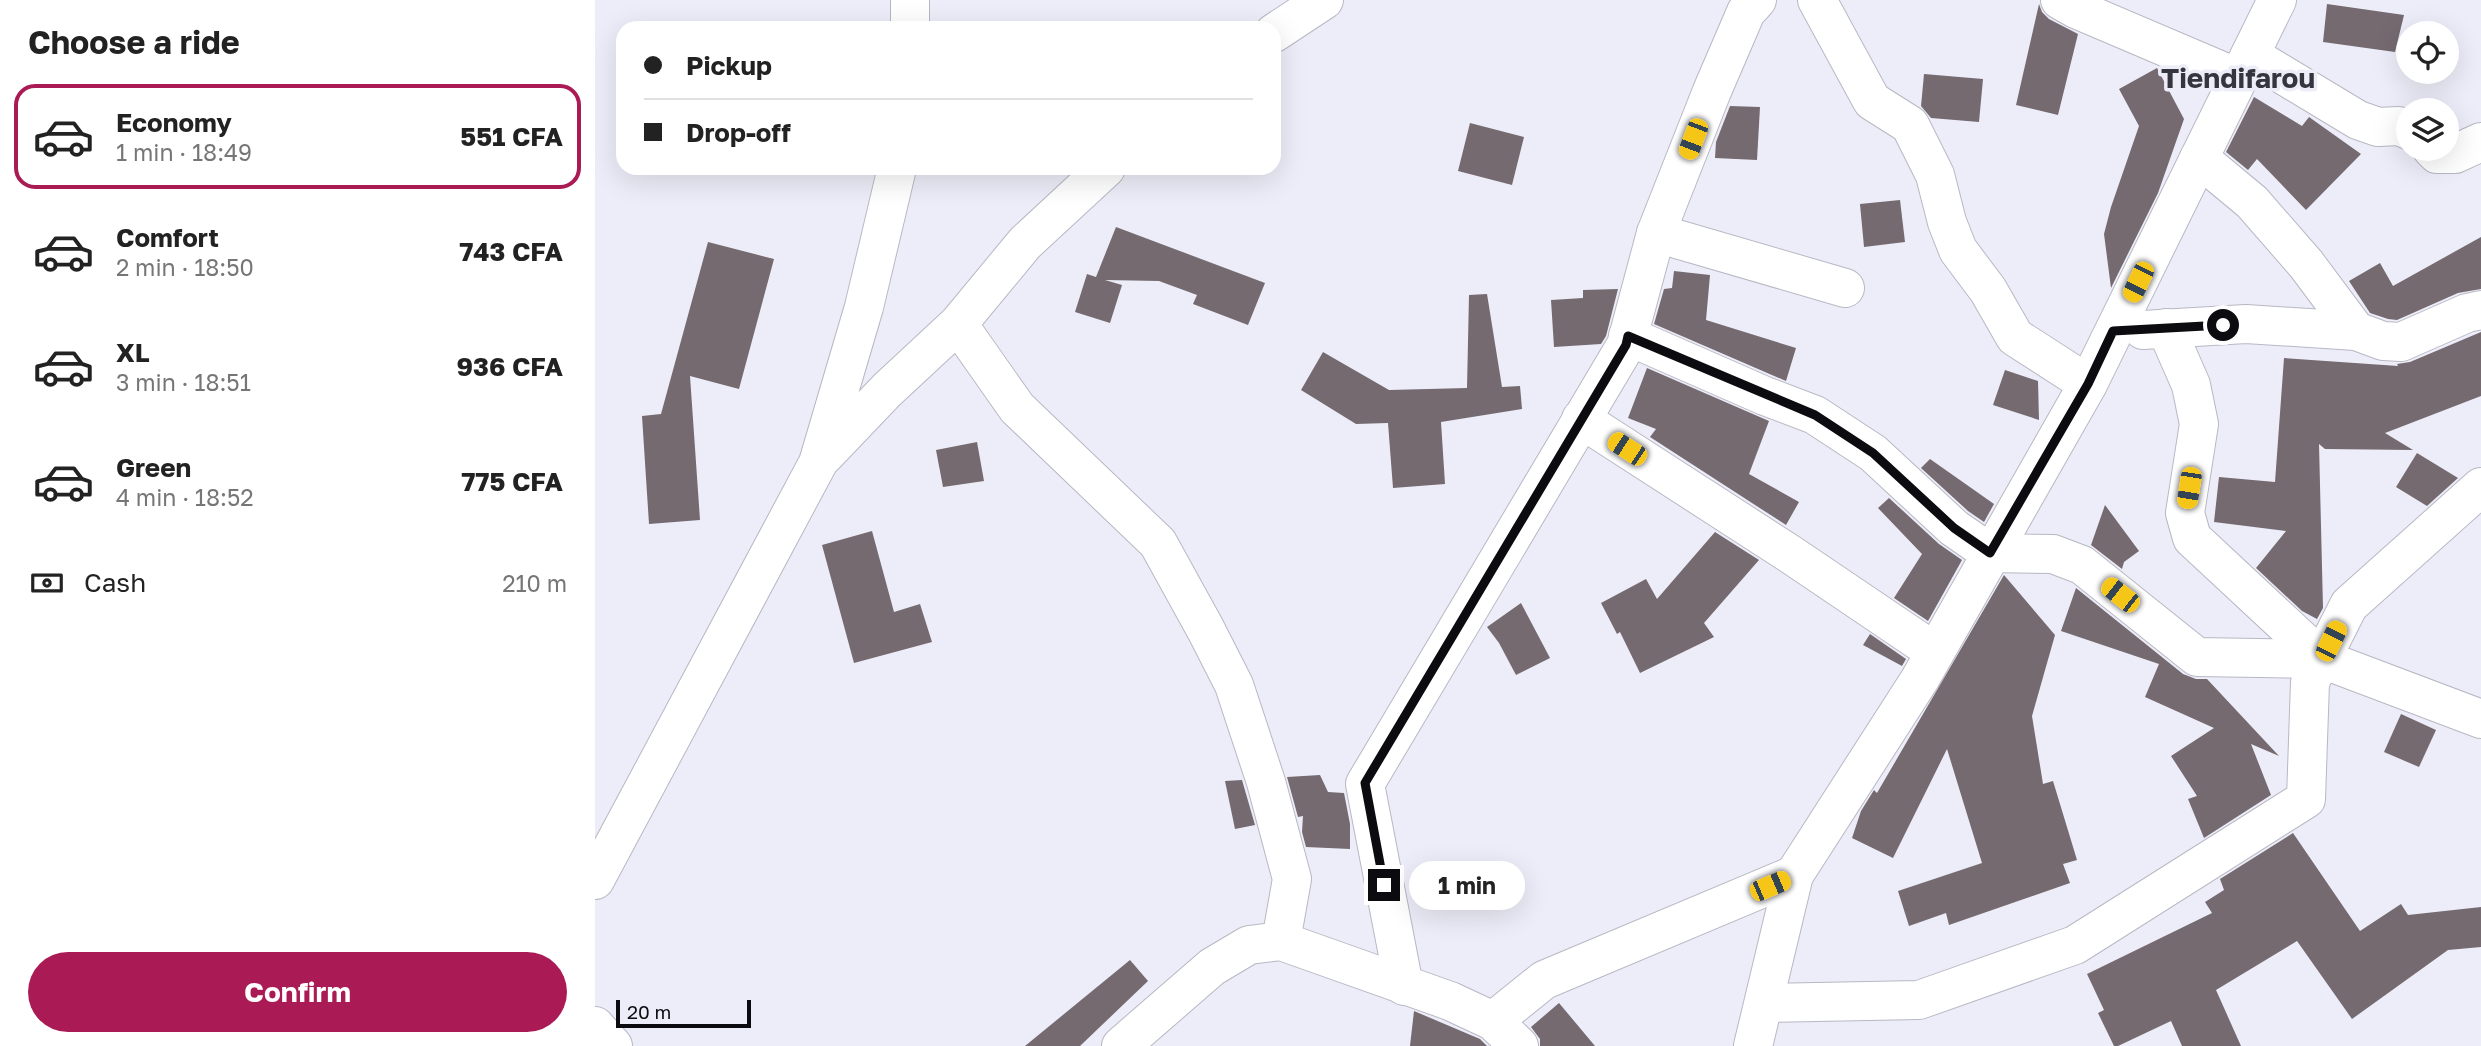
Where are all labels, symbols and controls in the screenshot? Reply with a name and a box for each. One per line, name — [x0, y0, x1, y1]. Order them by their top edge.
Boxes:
map controls — [2396, 21, 2459, 161]
button: locate — [2396, 21, 2459, 84]
text: Choose a ride — [28, 23, 240, 61]
text: Pickup — [686, 50, 772, 81]
district label: Tiendifarou — [2161, 61, 2315, 94]
button: layers — [2396, 98, 2459, 161]
icon: car — [32, 105, 95, 168]
text: Economy — [116, 107, 232, 138]
car — [1676, 116, 1711, 162]
text: Drop-off — [686, 117, 791, 148]
text: 551 CFA — [460, 121, 563, 152]
text: 1 min · 18:49 — [116, 138, 252, 166]
icon: car — [32, 220, 95, 283]
text: Comfort — [116, 222, 219, 253]
text: 743 CFA — [459, 236, 563, 267]
text: 2 min · 18:50 — [116, 253, 254, 281]
car — [2120, 259, 2157, 305]
route start — [2207, 309, 2239, 341]
icon: car — [32, 335, 95, 398]
text: XL — [116, 337, 150, 368]
text: 936 CFA — [457, 351, 563, 382]
text: 3 min · 18:51 — [116, 368, 251, 396]
car — [1604, 429, 1651, 469]
icon: car — [32, 450, 95, 513]
text: Green — [116, 452, 191, 483]
text: 775 CFA — [461, 466, 563, 497]
car — [2176, 466, 2203, 510]
text: 4 min · 18:52 — [116, 483, 254, 511]
icon: cash — [28, 564, 66, 602]
text: Cash — [84, 567, 146, 598]
text: 210 m — [502, 569, 567, 597]
car — [2097, 574, 2144, 616]
car — [2313, 618, 2350, 664]
callout: 1 min — [1409, 860, 1524, 910]
car — [1747, 868, 1794, 904]
route end — [1368, 869, 1400, 901]
text: 1 min — [1438, 871, 1496, 899]
button: Confirm — [28, 952, 567, 1032]
scale bar — [616, 997, 751, 1029]
text: 20 m — [627, 1000, 671, 1023]

